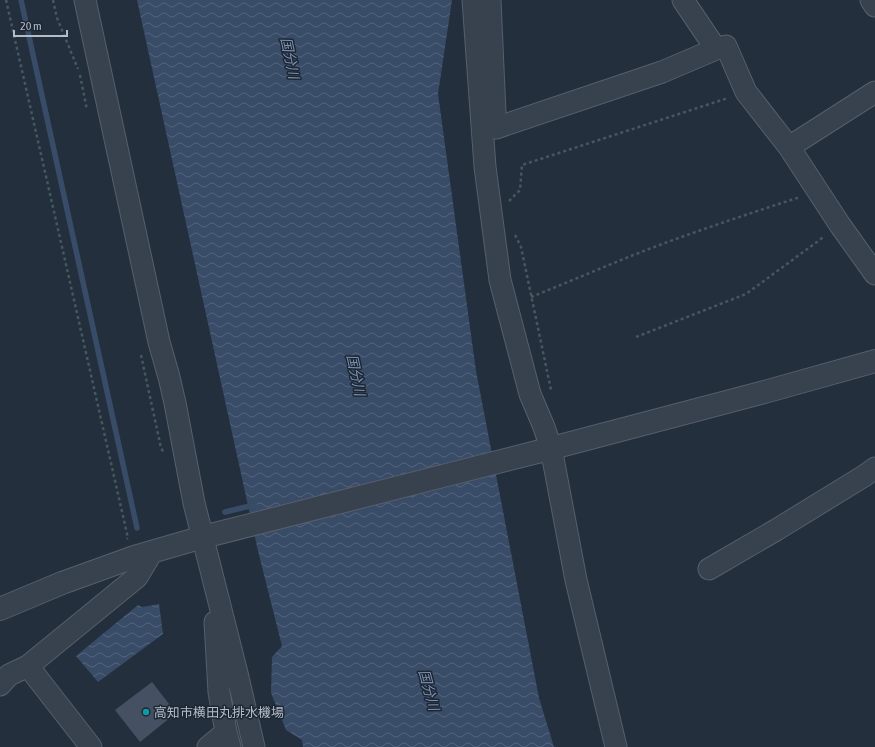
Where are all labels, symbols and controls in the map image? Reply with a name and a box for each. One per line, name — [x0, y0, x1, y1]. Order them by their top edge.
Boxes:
scale bar — [14, 12, 67, 38]
text: 20 m — [20, 19, 42, 33]
water label: 国分川 — [278, 36, 303, 82]
water label: 国分川 — [344, 353, 369, 399]
water label: 国分川 — [416, 668, 443, 714]
place label: 高知市横田丸排水機場 — [154, 705, 284, 720]
marker: 高知市横田丸排水機場 — [141, 707, 151, 717]

